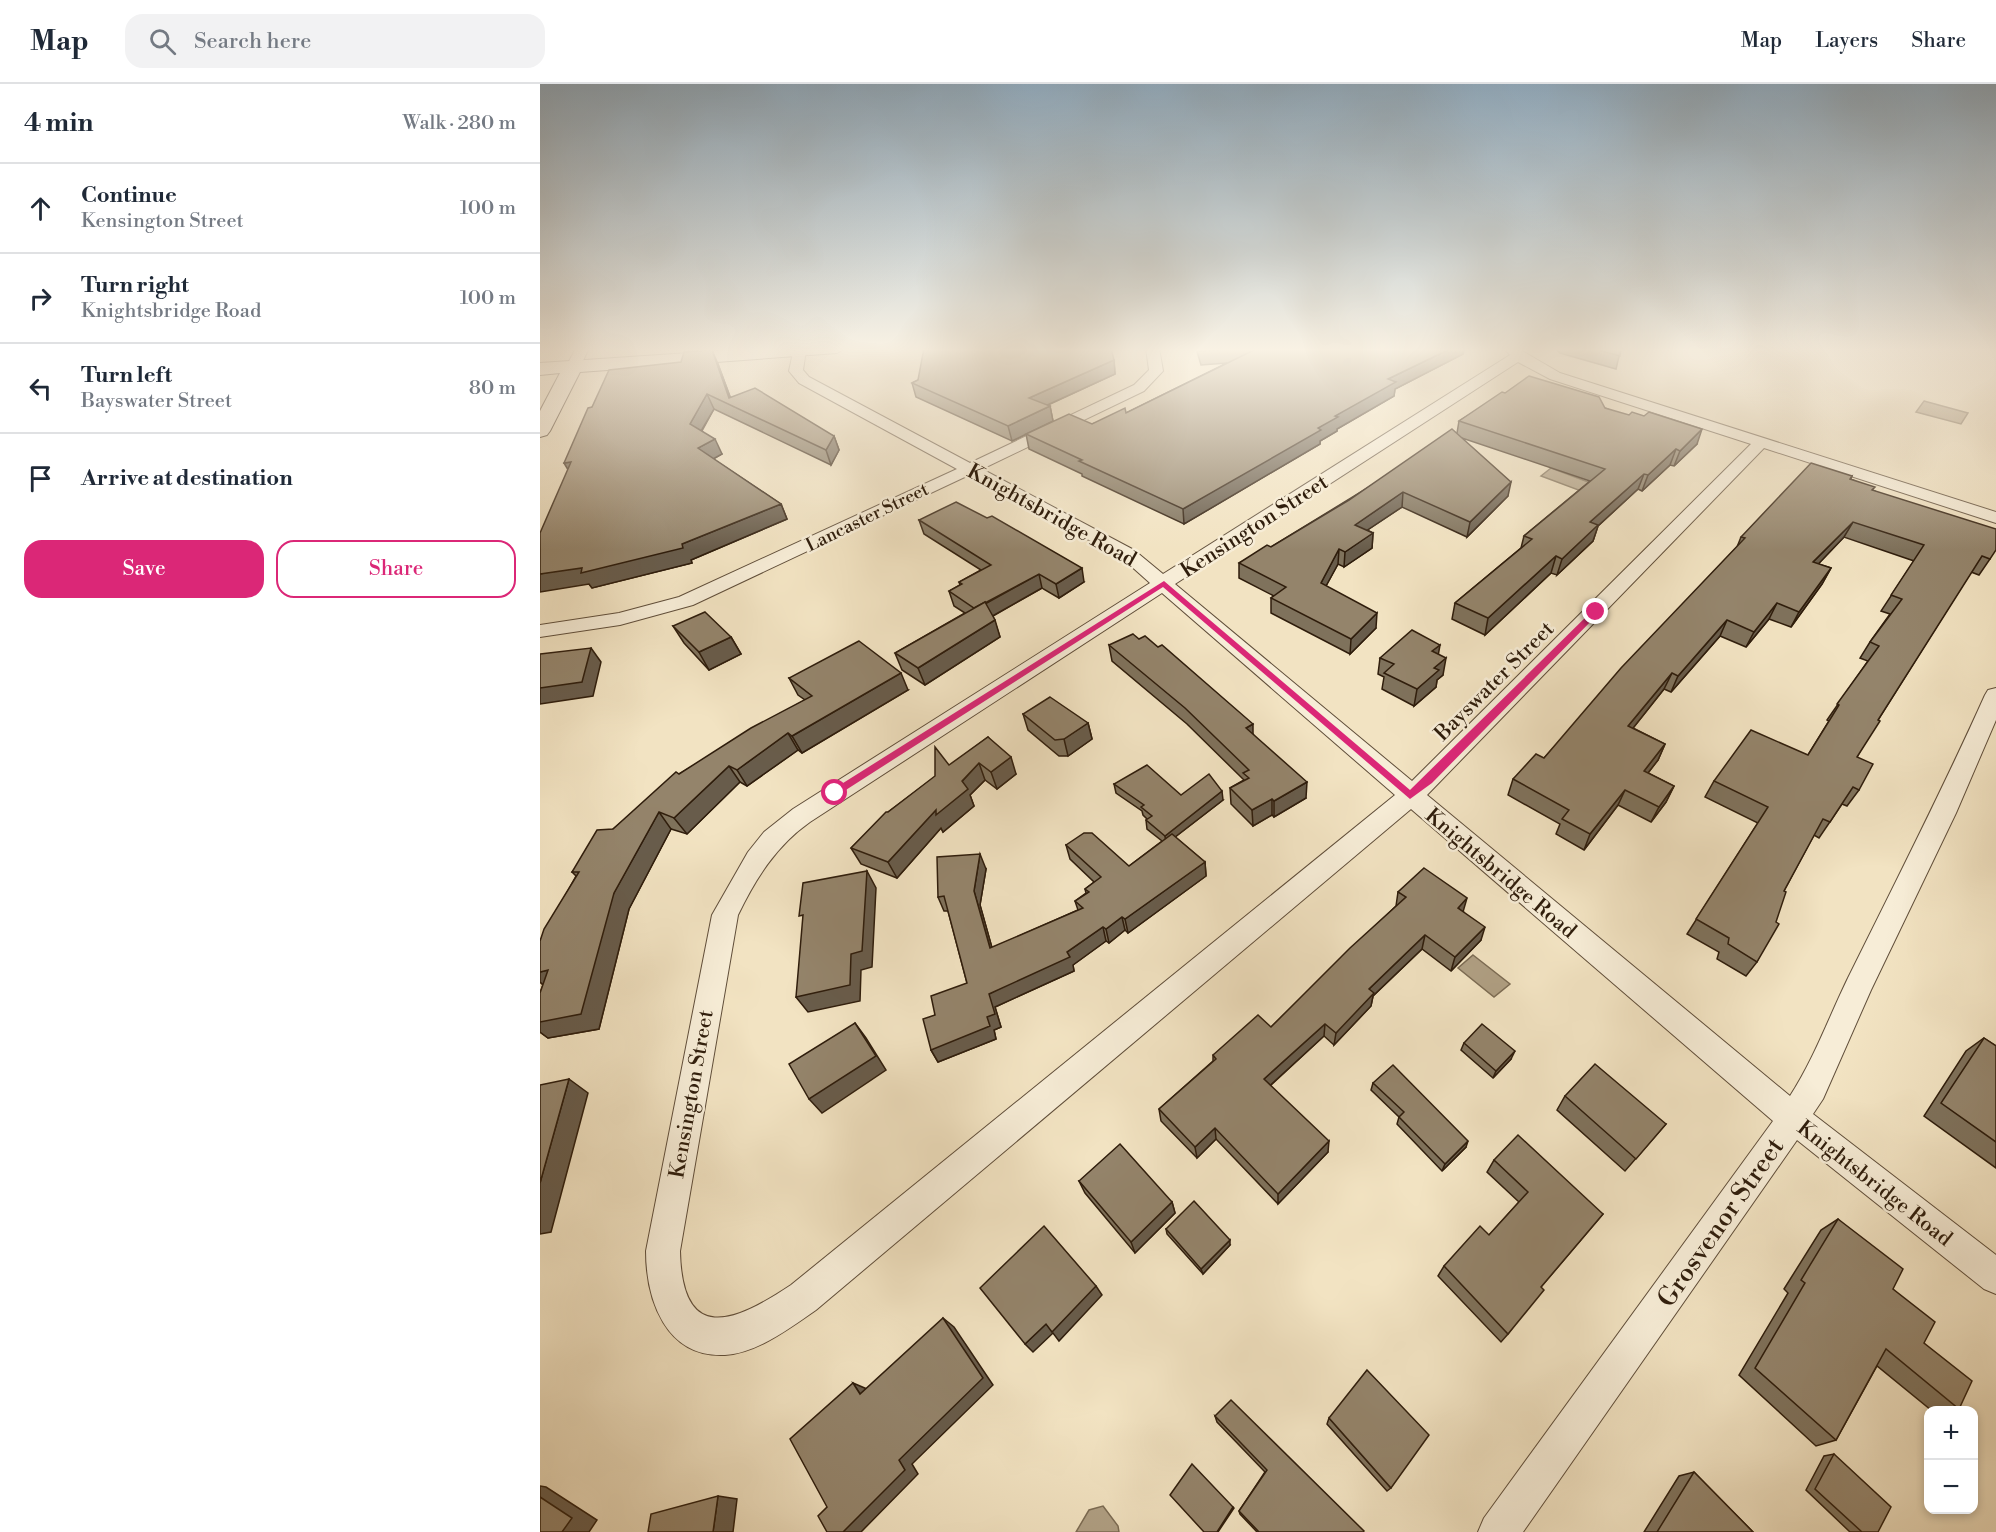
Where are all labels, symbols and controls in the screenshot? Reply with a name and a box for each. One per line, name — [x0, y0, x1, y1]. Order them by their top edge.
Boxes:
search box — [125, 14, 545, 68]
text: Map — [30, 24, 89, 59]
icon: search — [146, 25, 179, 58]
text: Search here — [194, 28, 311, 55]
text: Map — [1741, 28, 1782, 54]
text: Layers — [1815, 28, 1878, 54]
text: Share — [1911, 28, 1966, 54]
text: 4 min — [24, 107, 94, 139]
text: Walk · 280 m — [403, 111, 516, 136]
text: Continue — [81, 182, 177, 209]
icon: ahead — [24, 192, 57, 225]
text: 100 m — [460, 196, 516, 221]
text: Kensington Street — [81, 209, 244, 234]
text: Turn right — [81, 272, 189, 299]
icon: right — [24, 282, 57, 315]
text: 100 m — [460, 286, 516, 311]
text: Knightsbridge Road — [81, 299, 261, 324]
text: Turn left — [81, 362, 172, 389]
icon: left — [24, 372, 57, 405]
text: 80 m — [469, 376, 516, 401]
text: Bayswater Street — [81, 389, 232, 414]
street label: Knightsbridge Road — [962, 459, 1141, 573]
icon: arrive — [24, 462, 57, 495]
text: Arrive at destination — [81, 465, 293, 492]
street label: Kensington Street — [1176, 469, 1334, 584]
street label: Lancaster Street — [802, 478, 933, 557]
button: Save — [24, 540, 264, 598]
button: Share — [276, 540, 516, 598]
route end — [1582, 598, 1608, 624]
street label: Bayswater Street — [1429, 616, 1560, 748]
route start — [821, 779, 847, 805]
street label: Knightsbridge Road — [1419, 803, 1581, 945]
street label: Kensington Street — [664, 1007, 720, 1181]
street label: Knightsbridge Road — [1792, 1115, 1957, 1252]
street label: Grosvenor Street — [1650, 1132, 1791, 1313]
map controls — [1924, 1406, 1978, 1514]
button: + — [1924, 1406, 1978, 1460]
button: − — [1924, 1460, 1978, 1514]

